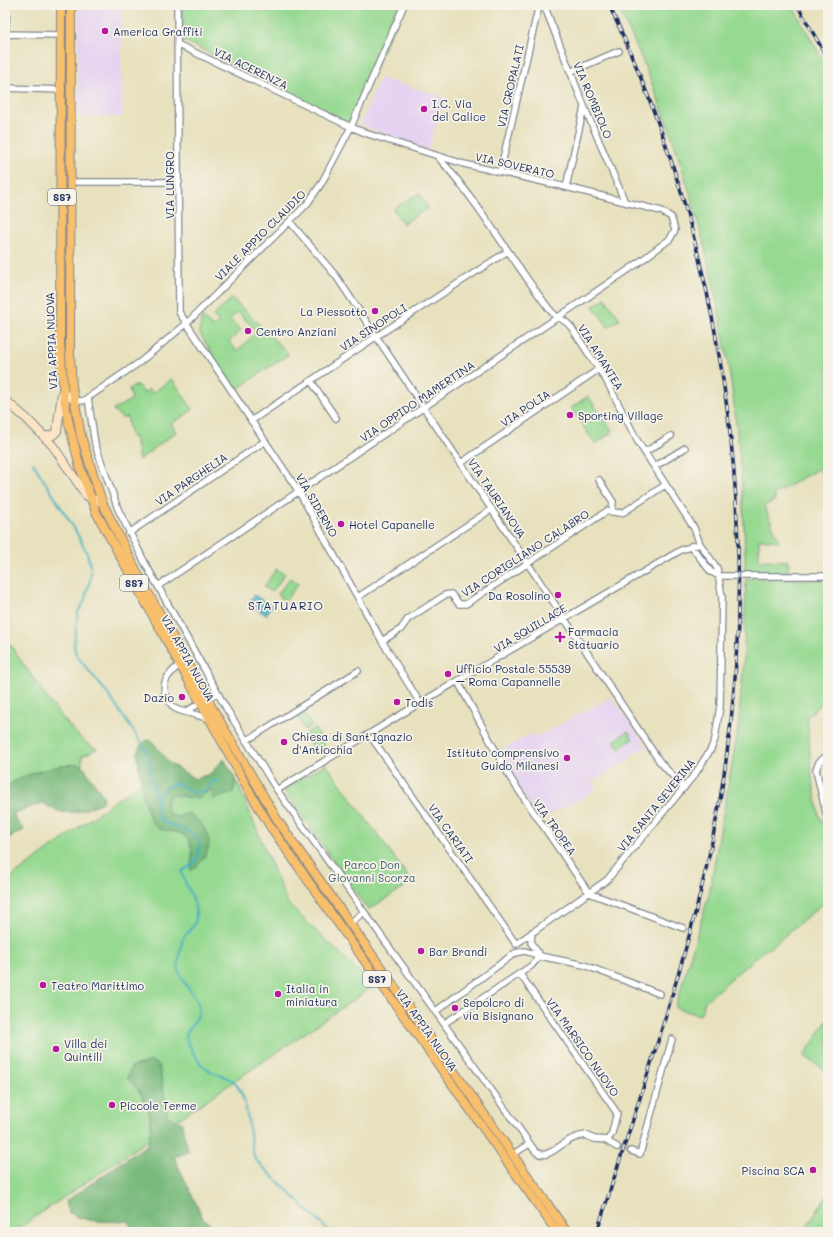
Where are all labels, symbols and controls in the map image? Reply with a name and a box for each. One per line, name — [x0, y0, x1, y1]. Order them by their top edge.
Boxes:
place label: America Graffiti — [113, 24, 203, 39]
marker: America Graffiti — [100, 26, 110, 36]
street label: VIA CROPALATI — [493, 43, 527, 129]
street label: VIA ACERENZA — [211, 44, 291, 92]
street label: VIA ROMBIOLO — [570, 59, 616, 141]
place label: I.C. Via del Calice — [432, 96, 486, 124]
marker: I.C. Via del Calice — [419, 104, 429, 114]
street label: VIA SOVERATO — [474, 149, 556, 181]
street label: VIA LUNGRO — [162, 151, 177, 219]
street label: VIALE APPIO CLAUDIO — [211, 186, 309, 284]
road number: SS7 — [48, 189, 76, 205]
street label: VIA APPIA NUOVA — [42, 292, 60, 390]
street label: VIA SINOPOLI — [337, 300, 409, 354]
place label: La Piessotto — [301, 304, 367, 319]
marker: La Piessotto — [370, 306, 380, 316]
street label: VIA AMANTEA — [575, 321, 627, 393]
place label: Centro Anziani — [256, 324, 337, 339]
marker: Centro Anziani — [243, 326, 253, 336]
street label: VIA OPPIDO MAMERTINA — [357, 357, 477, 445]
street label: VIA POLIA — [497, 386, 553, 430]
place label: Sporting Village — [578, 408, 663, 423]
marker: Sporting Village — [565, 410, 575, 420]
street label: VIA PARGHELIA — [152, 449, 230, 509]
street label: VIA TAURIANOVA — [465, 455, 529, 541]
street label: VIA SIDERNO — [293, 470, 342, 540]
street label: VIA CORIGLIANO CALABRO — [458, 506, 592, 600]
place label: Hotel Capanelle — [349, 517, 435, 532]
marker: Hotel Capanelle — [336, 519, 346, 529]
road number: SS7 — [120, 575, 148, 591]
place label: Da Rosolino — [488, 588, 550, 603]
marker: Da Rosolino — [553, 590, 563, 600]
district label: STATUARIO — [248, 597, 324, 613]
street label: VIA SQUILLACE — [491, 600, 569, 656]
street label: VIA APPIA NUOVA — [158, 612, 218, 704]
place label: Farmacia Statuario — [568, 624, 619, 652]
marker: Farmacia Statuario — [555, 632, 565, 642]
place label: Ufficio Postale 55539 – Roma Capannelle — [456, 661, 571, 689]
marker: Ufficio Postale 55539 – Roma Capannelle — [443, 669, 453, 679]
place label: Dazio — [144, 690, 174, 705]
marker: Dazio — [177, 692, 187, 702]
place label: Todis — [405, 695, 433, 710]
marker: Todis — [392, 697, 402, 707]
place label: Chiesa di Sant'Ignazio d'Antiochia — [292, 729, 413, 757]
marker: Chiesa di Sant'Ignazio d'Antiochia — [279, 737, 289, 747]
place label: Istituto comprensivo Guido Milanesi — [447, 745, 559, 773]
marker: Istituto comprensivo Guido Milanesi — [562, 753, 572, 763]
street label: VIA SANTA SEVERINA — [614, 755, 698, 855]
street label: VIA TROPEA — [530, 796, 580, 858]
street label: VIA CARIATI — [425, 800, 477, 866]
park label: Parco Don Giovanni Scorza — [328, 857, 416, 885]
place label: Bar Brandi — [429, 944, 487, 959]
marker: Bar Brandi — [416, 946, 426, 956]
road number: SS7 — [363, 971, 391, 987]
place label: Teatro Marittimo — [51, 978, 145, 993]
marker: Teatro Marittimo — [38, 980, 48, 990]
place label: Italia in miniatura — [286, 981, 338, 1009]
street label: VIA APPIA NUOVA — [393, 986, 461, 1074]
marker: Italia in miniatura — [273, 989, 283, 999]
place label: Sepolcro di via Bisignano — [463, 995, 534, 1023]
street label: VIA MARSICO NUOVO — [543, 995, 623, 1100]
marker: Sepolcro di via Bisignano — [450, 1003, 460, 1013]
place label: Villa dei Quintili — [64, 1036, 107, 1064]
marker: Villa dei Quintili — [51, 1044, 61, 1054]
place label: Piccole Terme — [120, 1098, 197, 1113]
marker: Piccole Terme — [107, 1100, 117, 1110]
place label: Piscina SCA — [742, 1163, 805, 1178]
marker: Piscina SCA — [808, 1165, 818, 1175]

